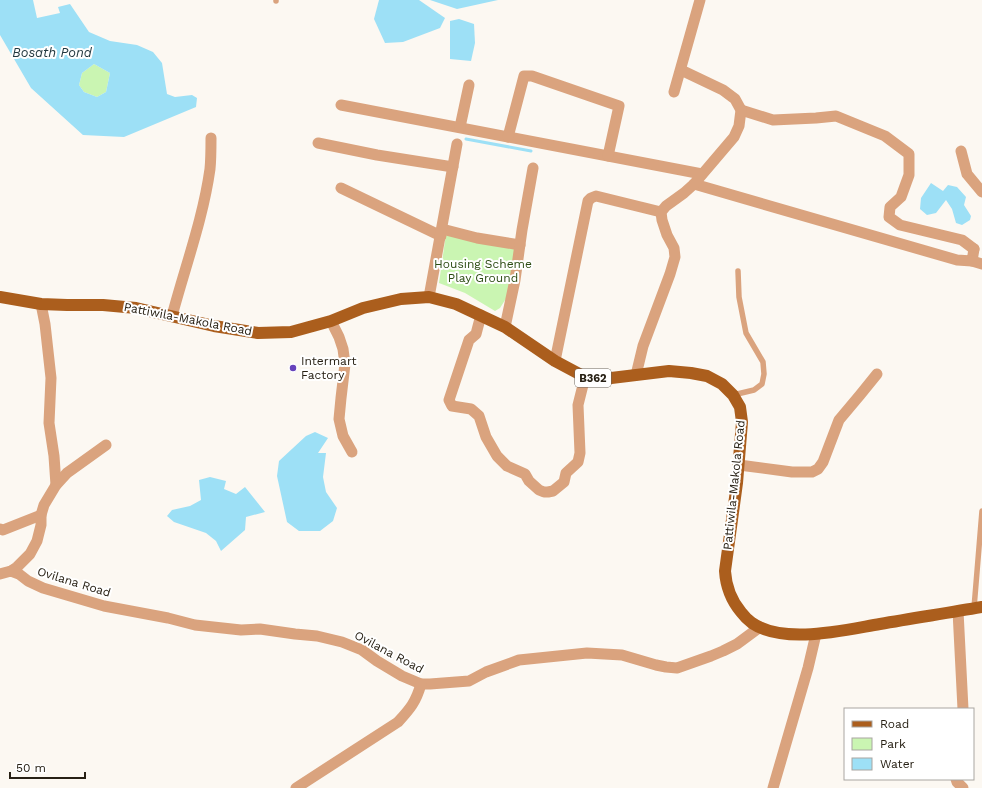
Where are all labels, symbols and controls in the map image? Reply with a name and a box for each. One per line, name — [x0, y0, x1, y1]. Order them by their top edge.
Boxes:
water label: Bosath Pond — [12, 45, 93, 60]
park label: Housing Scheme Play Ground — [434, 257, 532, 285]
street label: Pattiwila-Makola Road — [123, 300, 253, 338]
place label: Intermart Factory — [301, 354, 356, 382]
marker: Intermart Factory — [288, 363, 298, 373]
road number: B362 — [575, 369, 611, 387]
street label: Pattiwila-Makola Road — [720, 419, 748, 551]
street label: Ovilana Road — [36, 564, 112, 600]
street label: Ovilana Road — [352, 628, 426, 676]
legend — [844, 708, 974, 780]
text: Road — [880, 717, 909, 731]
text: Park — [880, 737, 906, 751]
scale bar — [10, 754, 85, 780]
text: Water — [880, 757, 915, 771]
text: 50 m — [16, 761, 46, 775]

